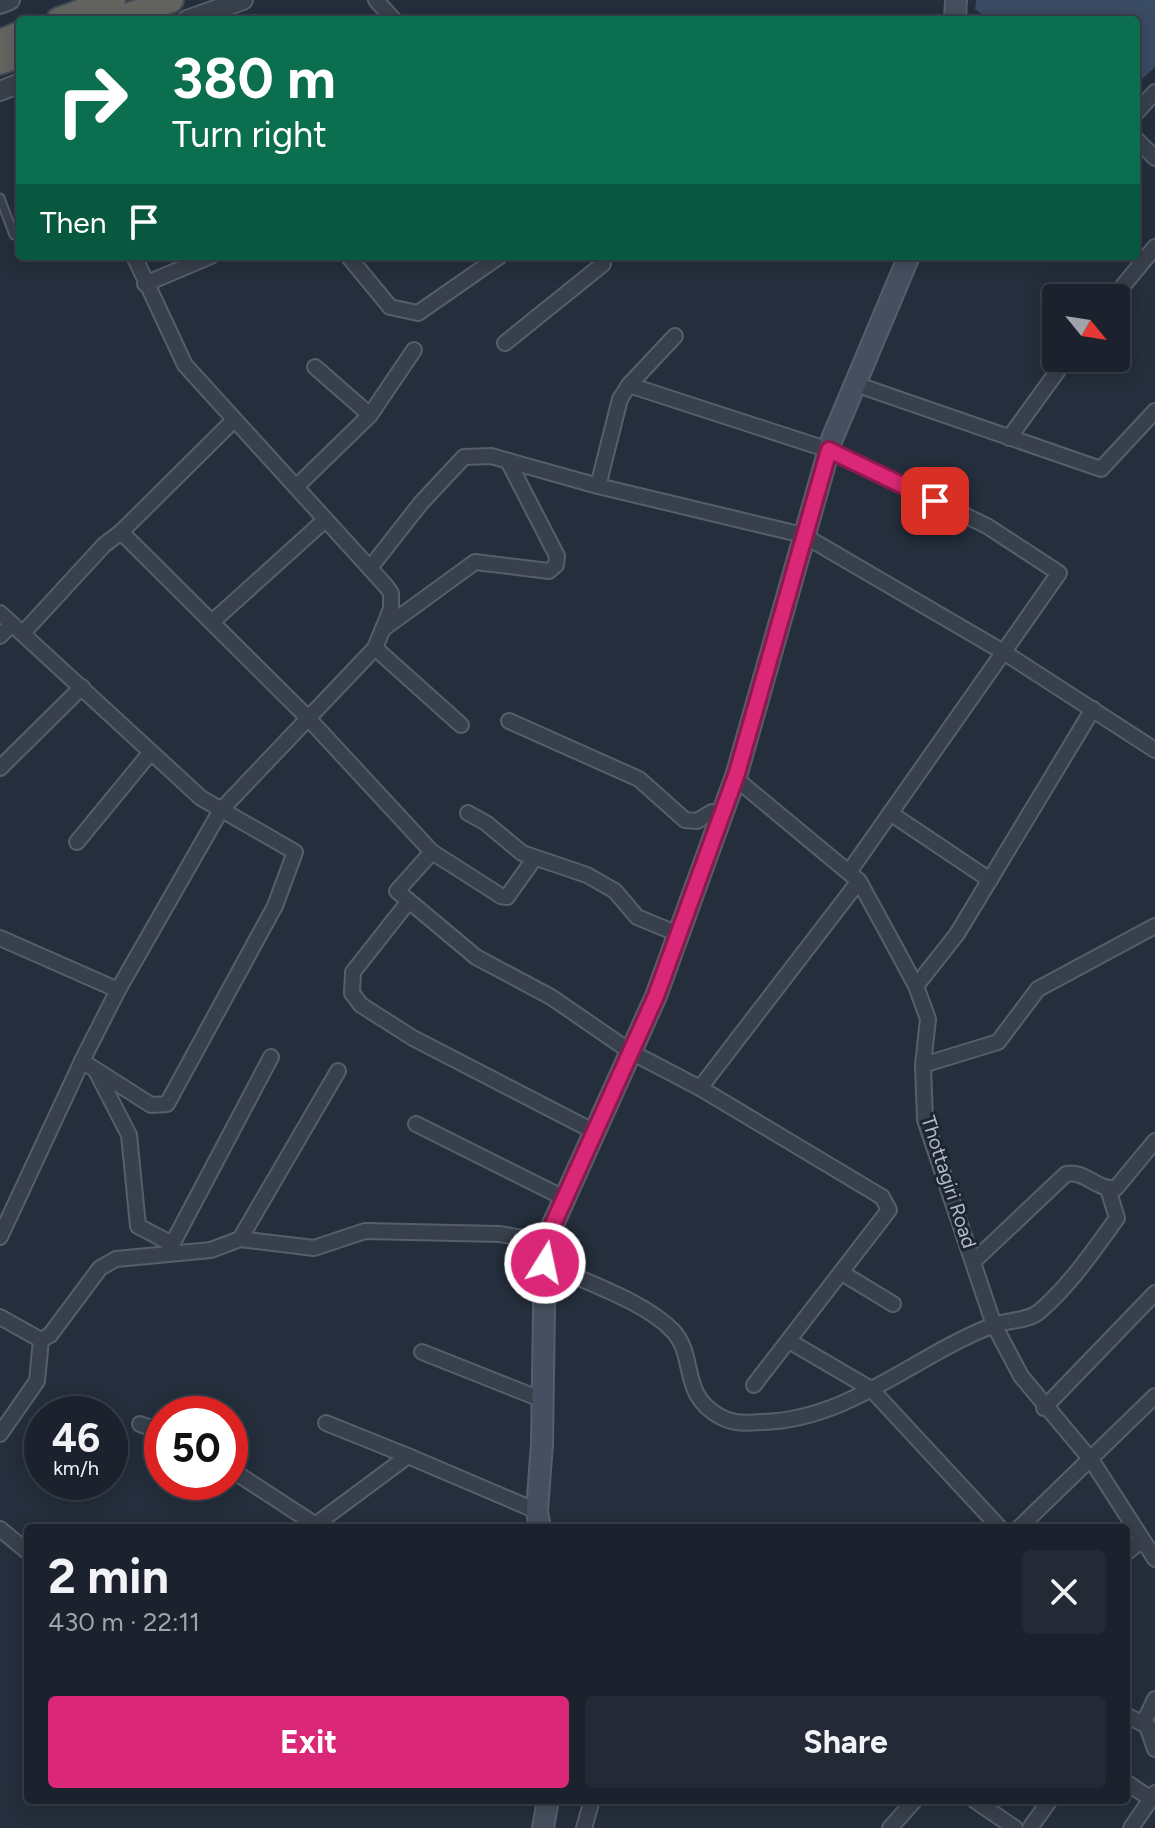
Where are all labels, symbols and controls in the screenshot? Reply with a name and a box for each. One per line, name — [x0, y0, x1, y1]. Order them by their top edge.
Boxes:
text: 380 m — [172, 45, 336, 112]
icon: right — [40, 48, 144, 152]
text: Turn right — [172, 113, 327, 156]
icon: arrive — [122, 200, 166, 244]
text: Then — [40, 204, 106, 241]
north arrow — [1042, 284, 1130, 372]
map controls — [1042, 284, 1130, 372]
pin — [901, 467, 969, 535]
icon: arrive — [913, 479, 957, 523]
street label: Thottagiri Road — [916, 1113, 982, 1251]
position arrow — [503, 1221, 587, 1305]
speed limit sign: 50 — [144, 1396, 248, 1500]
text: 46 — [52, 1414, 100, 1462]
text: km/h — [53, 1456, 99, 1480]
text: 2 min — [48, 1547, 169, 1605]
button: close — [1022, 1550, 1106, 1634]
text: 430 m · 22:11 — [48, 1606, 200, 1638]
button: Exit — [48, 1696, 569, 1788]
button: Share — [585, 1696, 1106, 1788]

